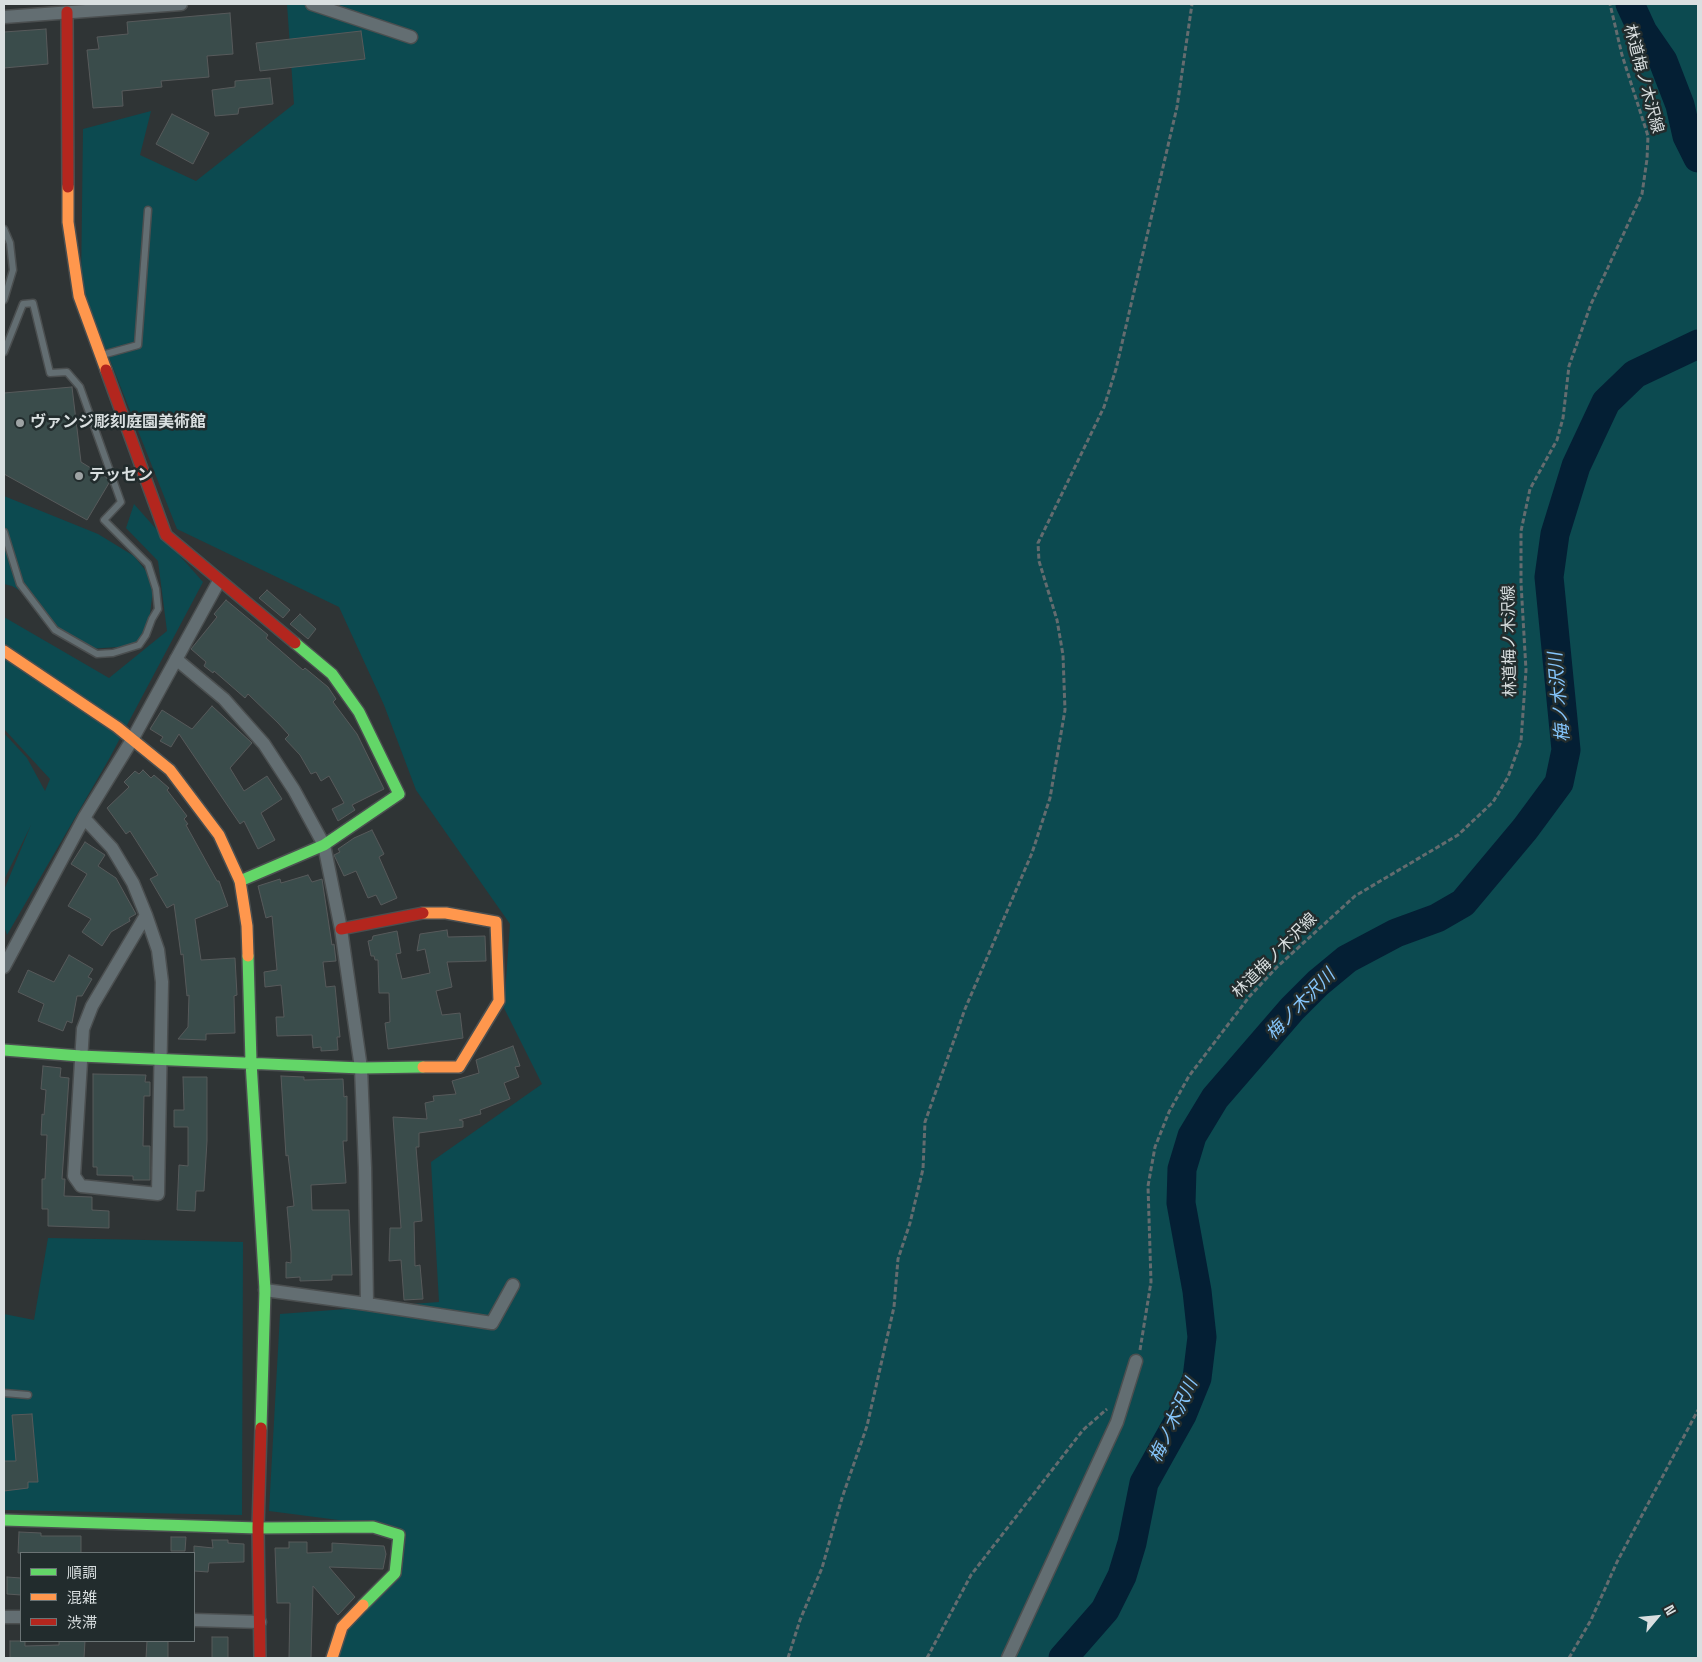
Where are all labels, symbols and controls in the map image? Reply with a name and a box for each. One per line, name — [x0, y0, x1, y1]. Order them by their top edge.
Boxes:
street label: 林道梅ノ木沢線 — [1619, 22, 1667, 136]
place label: ヴァンジ彫刻庭園美術館 — [30, 413, 206, 433]
marker: ヴァンジ彫刻庭園美術館 — [14, 417, 26, 429]
place label: テッセン — [89, 466, 153, 486]
marker: テッセン — [73, 470, 85, 482]
street label: 林道梅ノ木沢線 — [1499, 585, 1521, 697]
water label: 梅ノ木沢川 — [1545, 651, 1575, 743]
street label: 林道梅ノ木沢線 — [1229, 910, 1321, 1002]
water label: 梅ノ木沢川 — [1262, 965, 1340, 1045]
water label: 梅ノ木沢川 — [1145, 1376, 1203, 1466]
legend — [20, 1552, 195, 1642]
text: 順調 — [67, 1563, 97, 1582]
text: 混雑 — [67, 1588, 97, 1607]
north arrow — [1632, 1592, 1682, 1642]
text: N — [1660, 1602, 1680, 1618]
text: 渋滞 — [67, 1613, 97, 1632]

